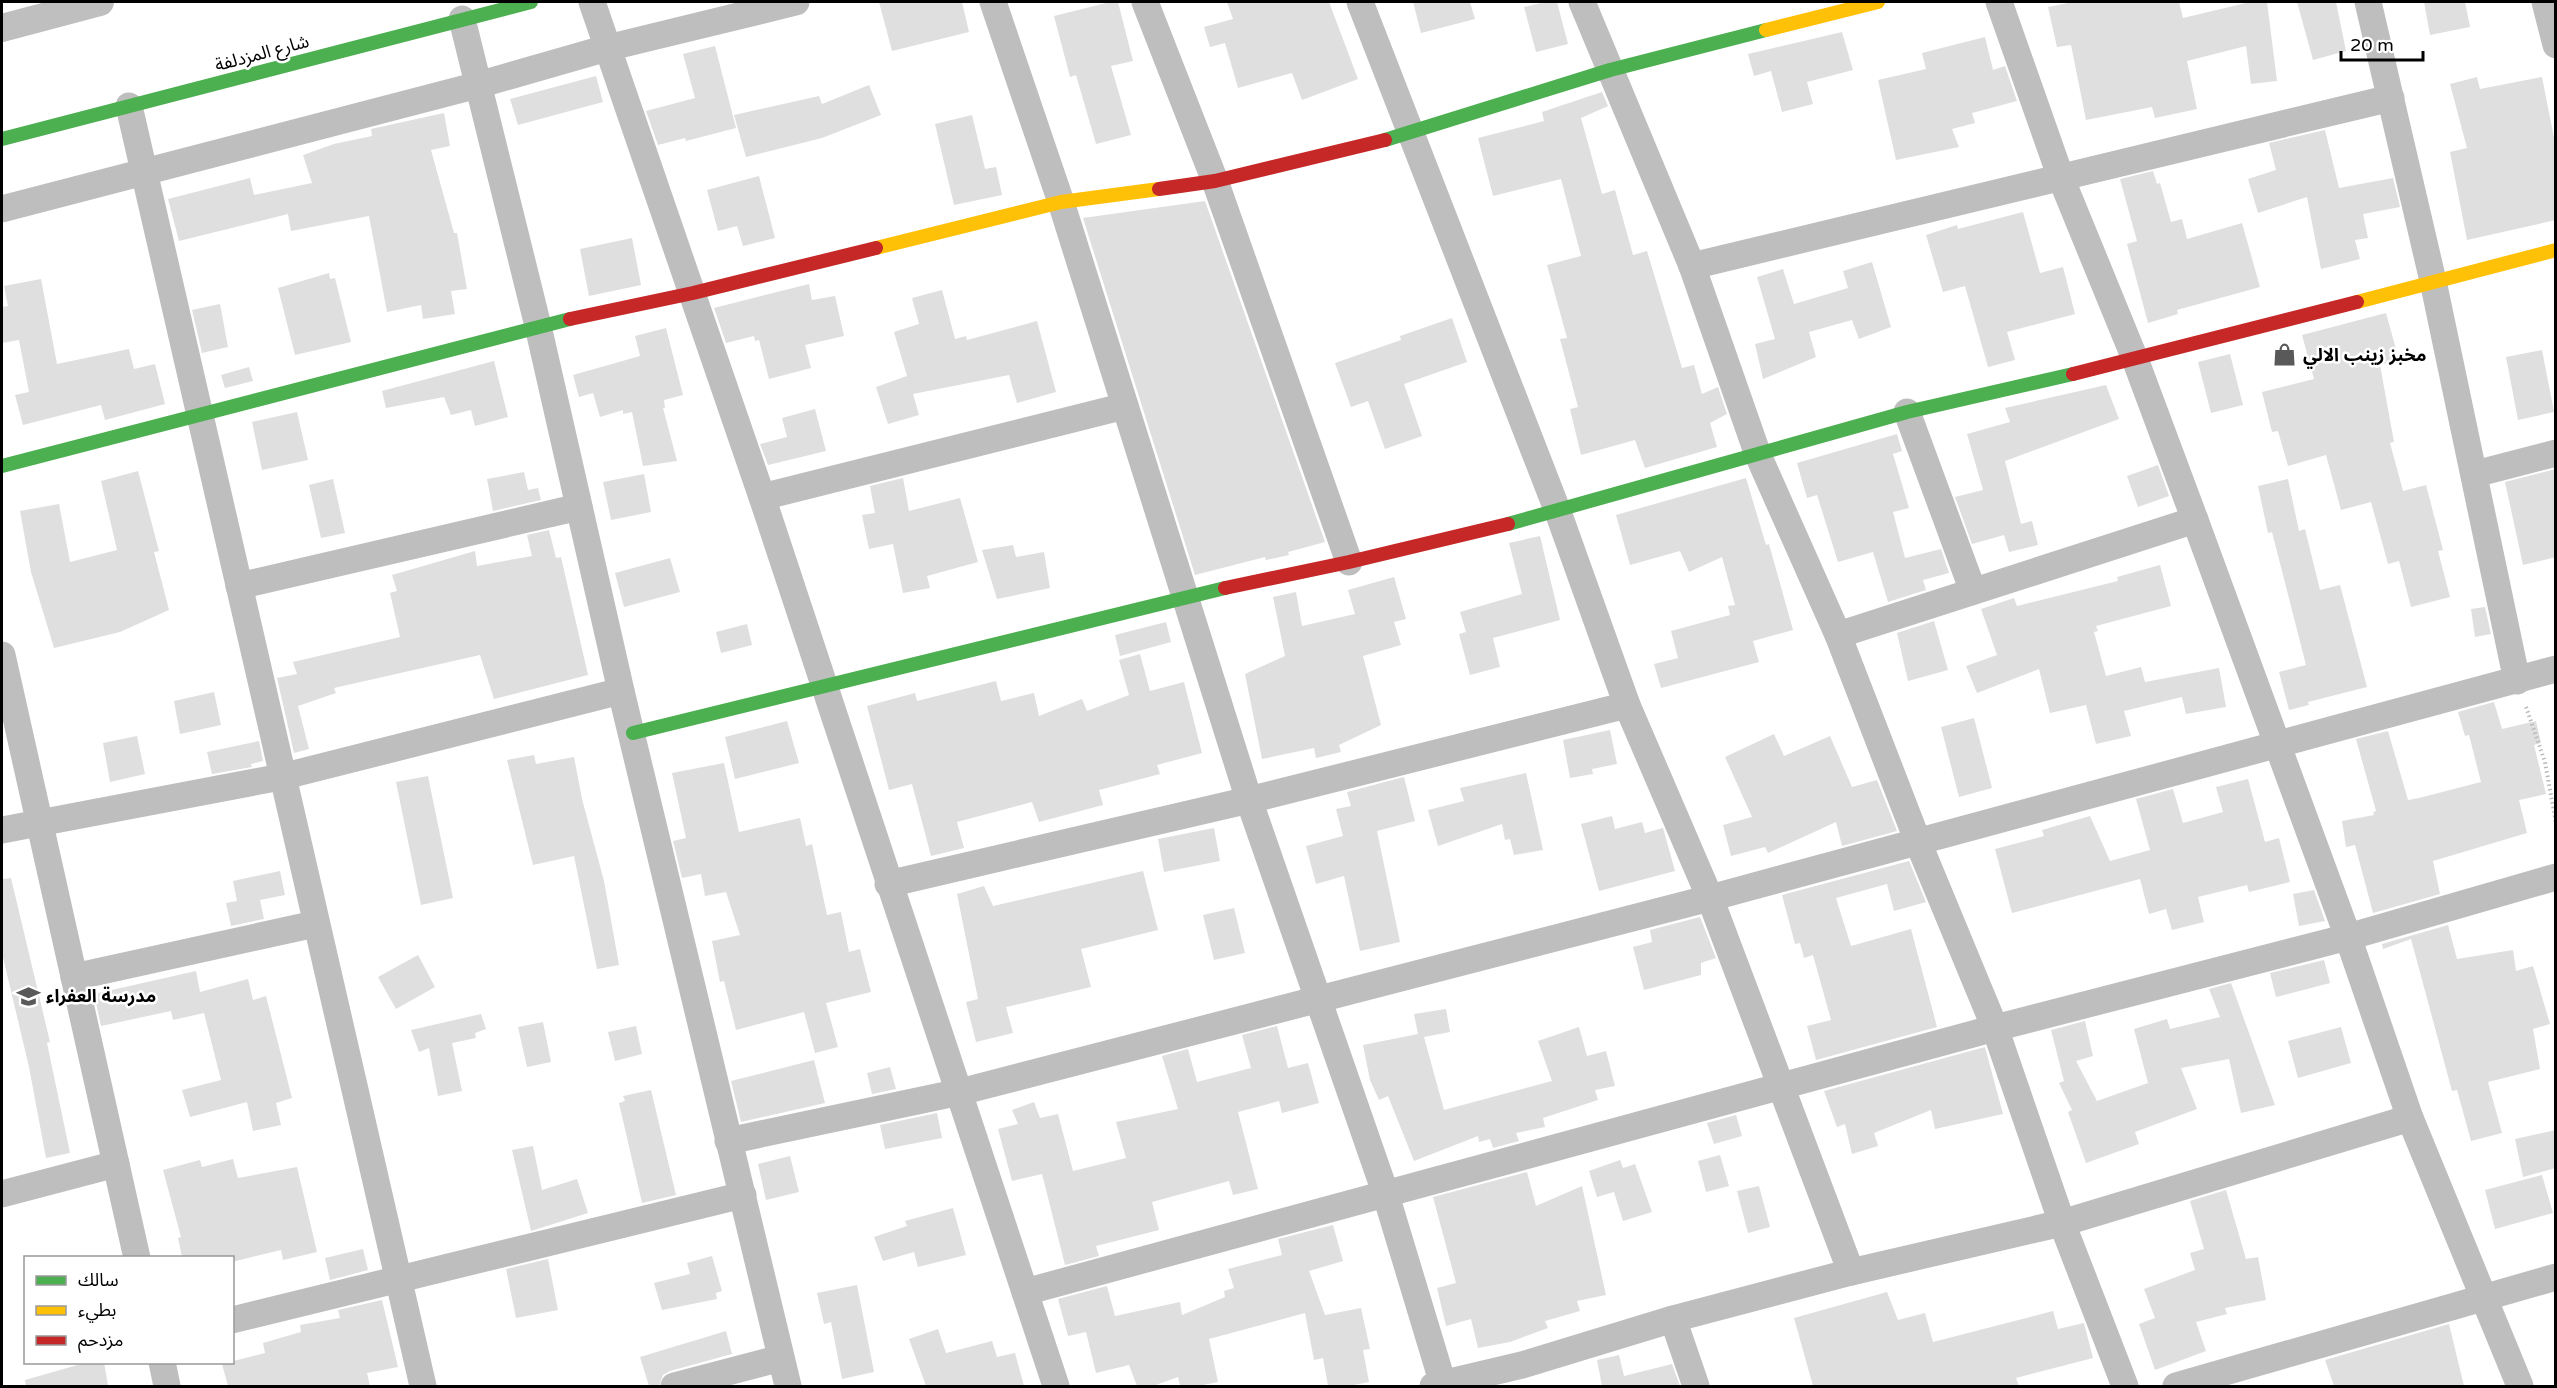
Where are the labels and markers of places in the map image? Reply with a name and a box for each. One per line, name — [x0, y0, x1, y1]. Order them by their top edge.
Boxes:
shop icon: مخبز زينب الالي — [2272, 342, 2298, 368]
place label: مخبز زينب الالي — [2303, 344, 2426, 369]
school or university icon: مدرسة العفراء — [15, 983, 41, 1009]
place label: مدرسة العفراء — [46, 985, 156, 1007]

